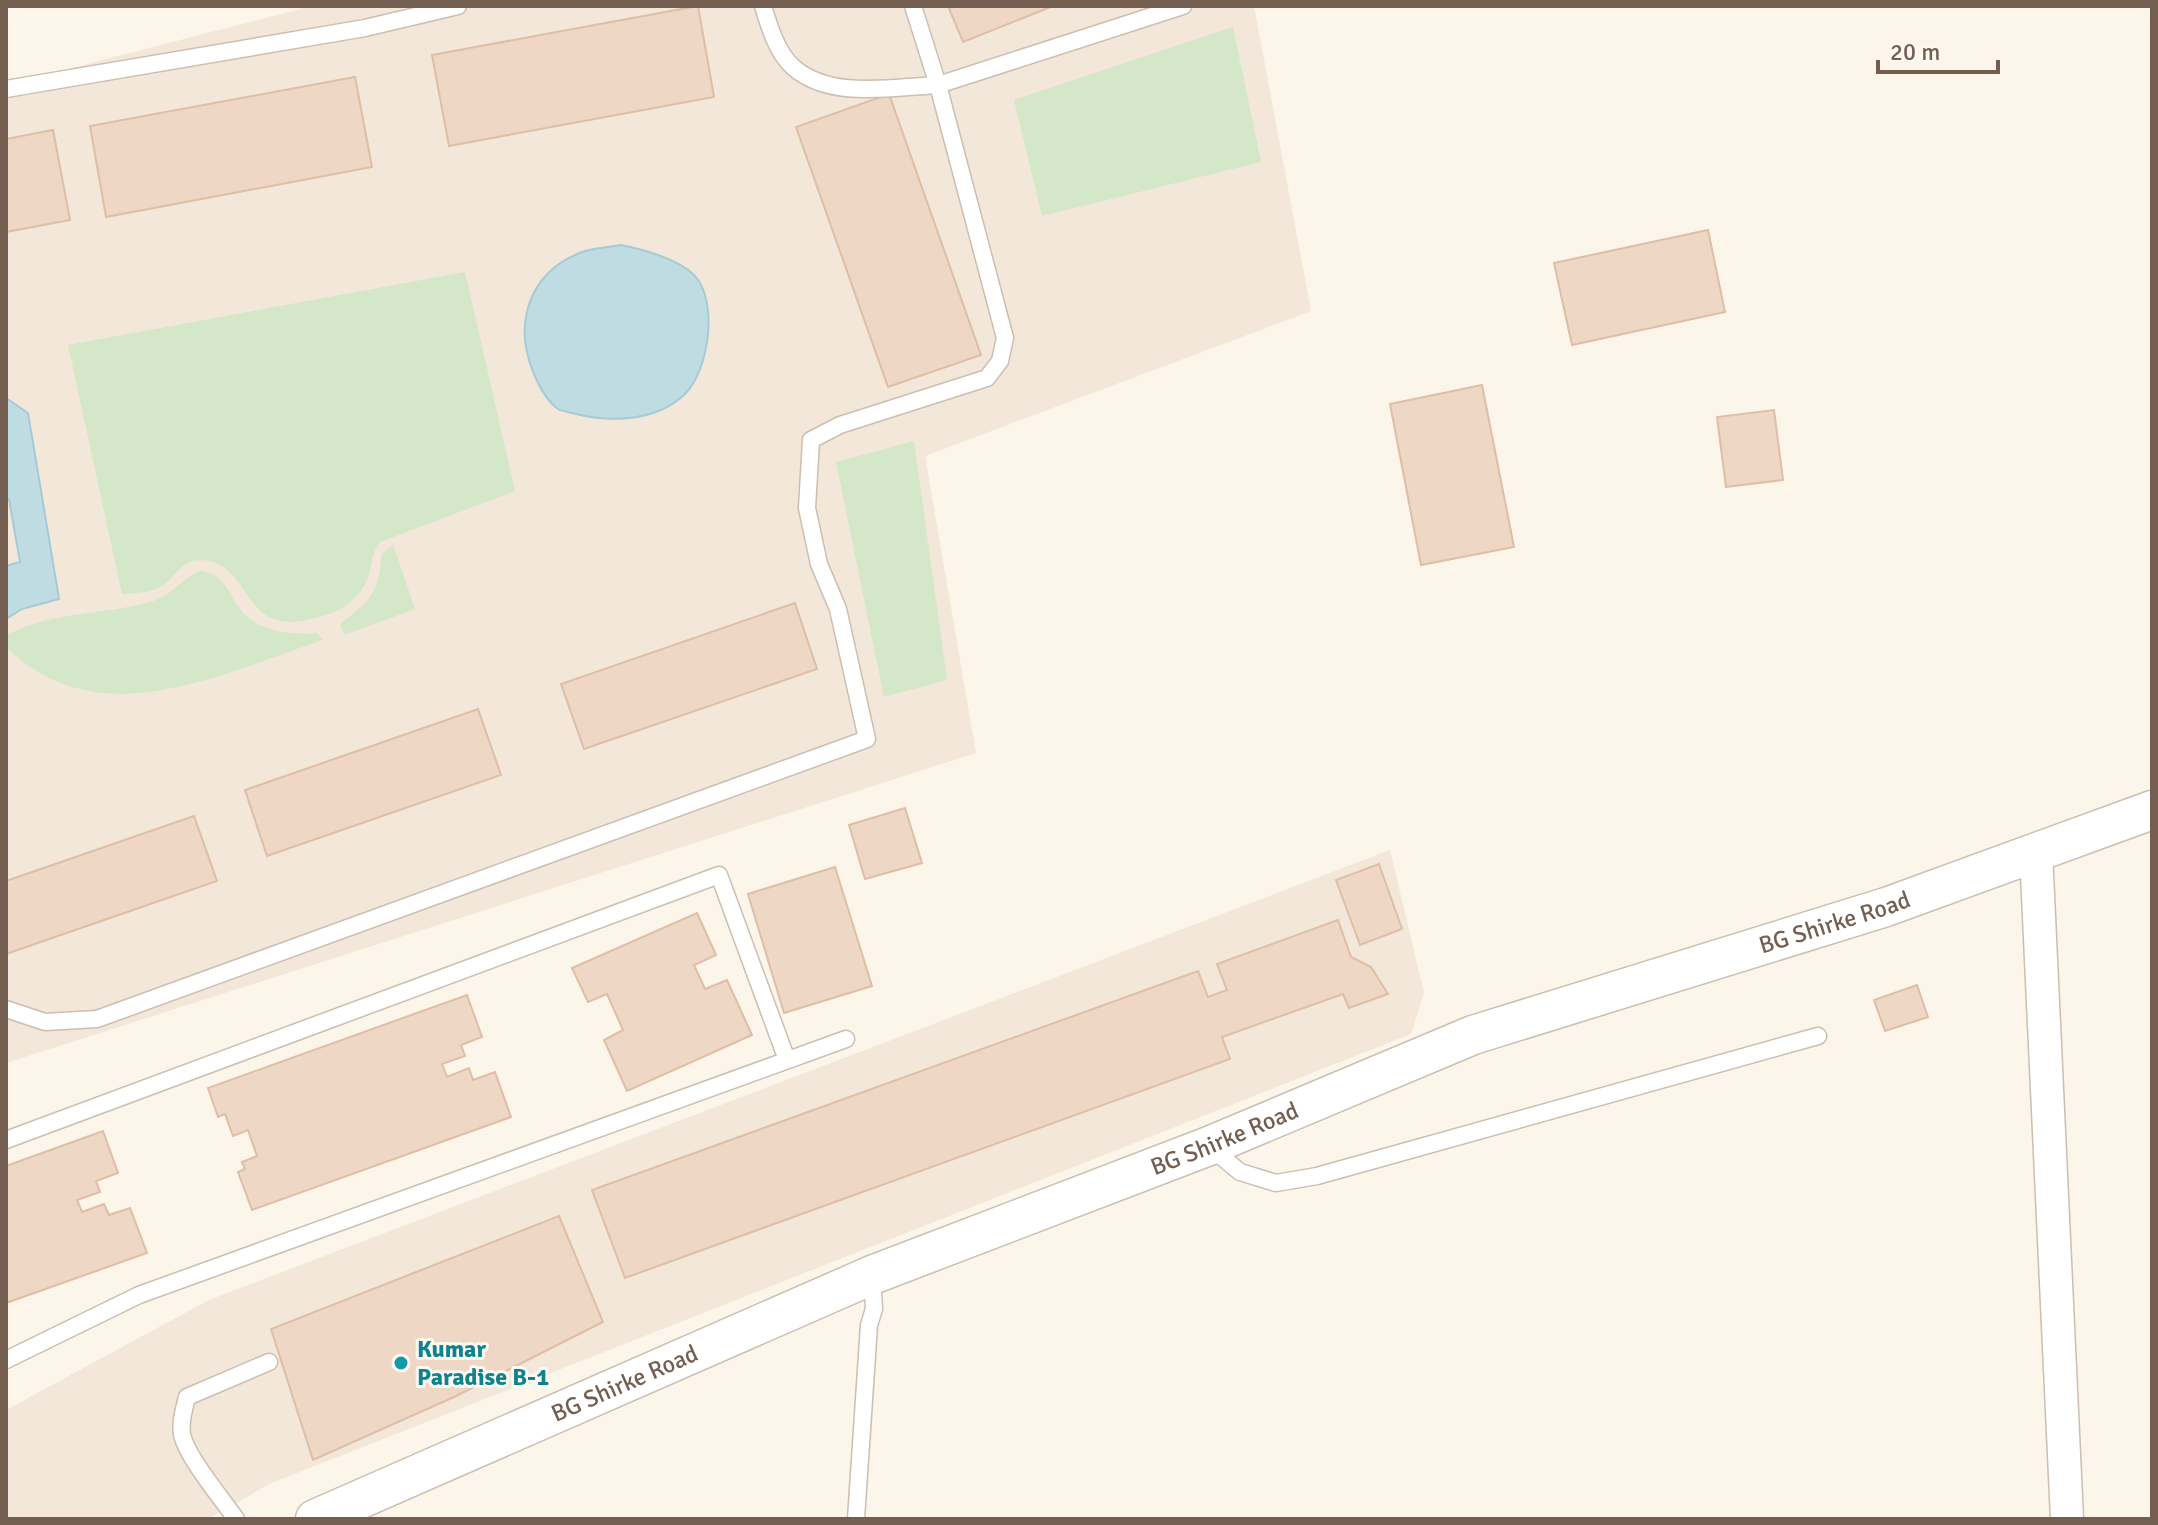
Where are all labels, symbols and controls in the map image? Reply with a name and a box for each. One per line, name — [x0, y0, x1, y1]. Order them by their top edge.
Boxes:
scale bar — [1878, 24, 1998, 74]
text: 20 m — [1890, 37, 1940, 67]
street label: BG Shirke Road — [1755, 884, 1914, 960]
street label: BG Shirke Road — [1146, 1095, 1303, 1182]
place label: Kumar Paradise B-1 — [417, 1334, 549, 1392]
street label: BG Shirke Road — [547, 1338, 703, 1429]
marker: Kumar Paradise B-1 — [392, 1354, 410, 1372]

